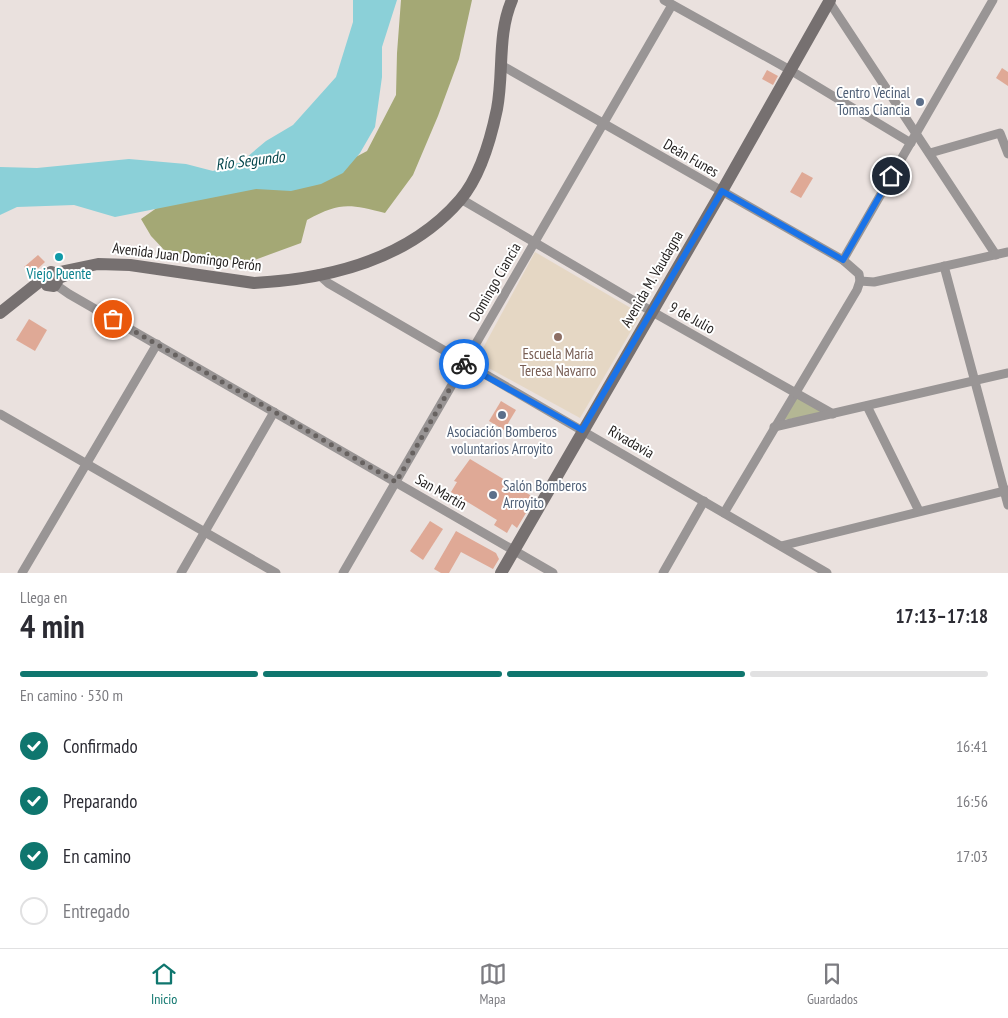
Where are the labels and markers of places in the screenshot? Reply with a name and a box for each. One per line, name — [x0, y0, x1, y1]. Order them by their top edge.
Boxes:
place label: Centro Vecinal Tomas Ciancia — [836, 83, 910, 119]
marker: Centro Vecinal Tomas Ciancia — [914, 96, 926, 108]
pin — [870, 155, 912, 197]
marker: Viejo Puente — [53, 251, 65, 263]
place label: Viejo Puente — [25, 264, 92, 283]
pin — [92, 298, 134, 340]
marker: Escuela María Teresa Navarro — [552, 331, 564, 343]
place label: Escuela María Teresa Navarro — [520, 344, 596, 380]
marker: Asociación Bomberos voluntarios Arroyito — [496, 409, 508, 421]
place label: Asociación Bomberos voluntarios Arroyito — [447, 422, 557, 458]
place label: Salón Bomberos Arroyito — [503, 476, 587, 512]
marker: Salón Bomberos Arroyito — [487, 489, 499, 501]

